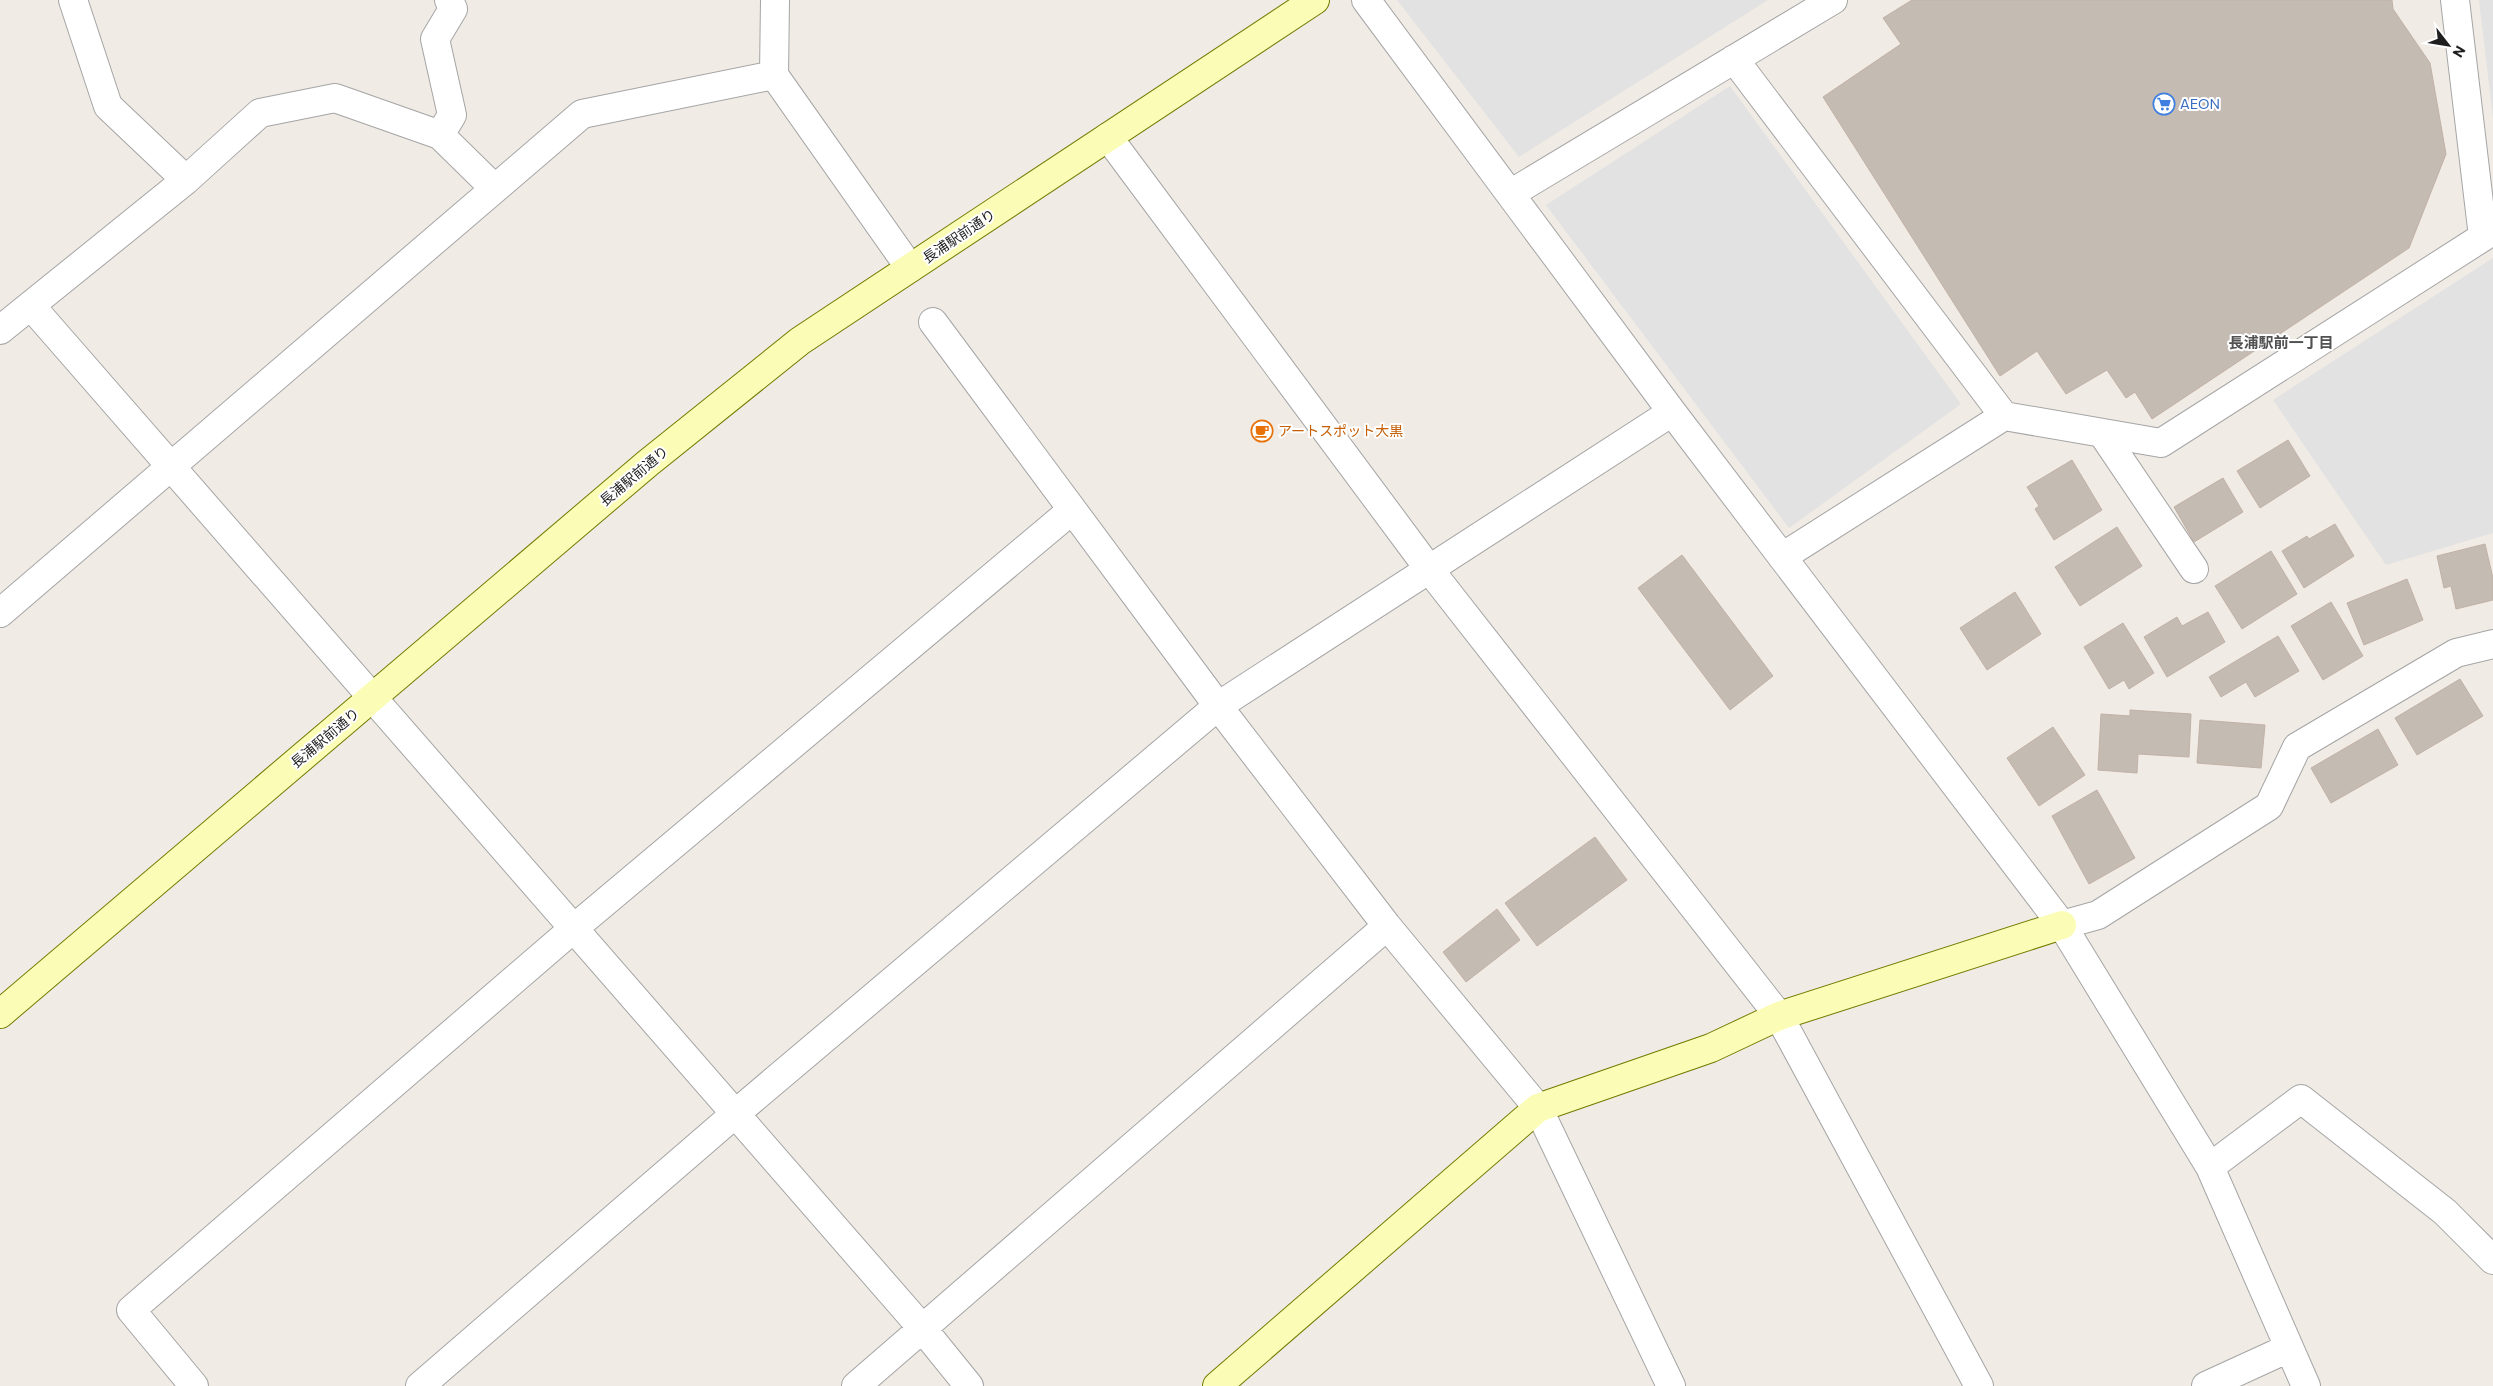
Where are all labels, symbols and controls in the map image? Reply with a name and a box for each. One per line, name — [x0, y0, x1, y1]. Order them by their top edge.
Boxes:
north arrow — [2423, 20, 2473, 70]
text: N — [2450, 43, 2470, 61]
supermarket icon: AEON — [2152, 92, 2176, 116]
place label: AEON — [2180, 95, 2220, 112]
street label: 長浦駅前通り — [919, 205, 998, 266]
district label: 長浦駅前一丁目 — [2228, 333, 2334, 351]
cafe icon: アートスポット大黒 — [1250, 419, 1274, 443]
place label: アートスポット大黒 — [1278, 422, 1403, 439]
street label: 長浦駅前通り — [596, 442, 671, 509]
street label: 長浦駅前通り — [287, 704, 362, 771]

